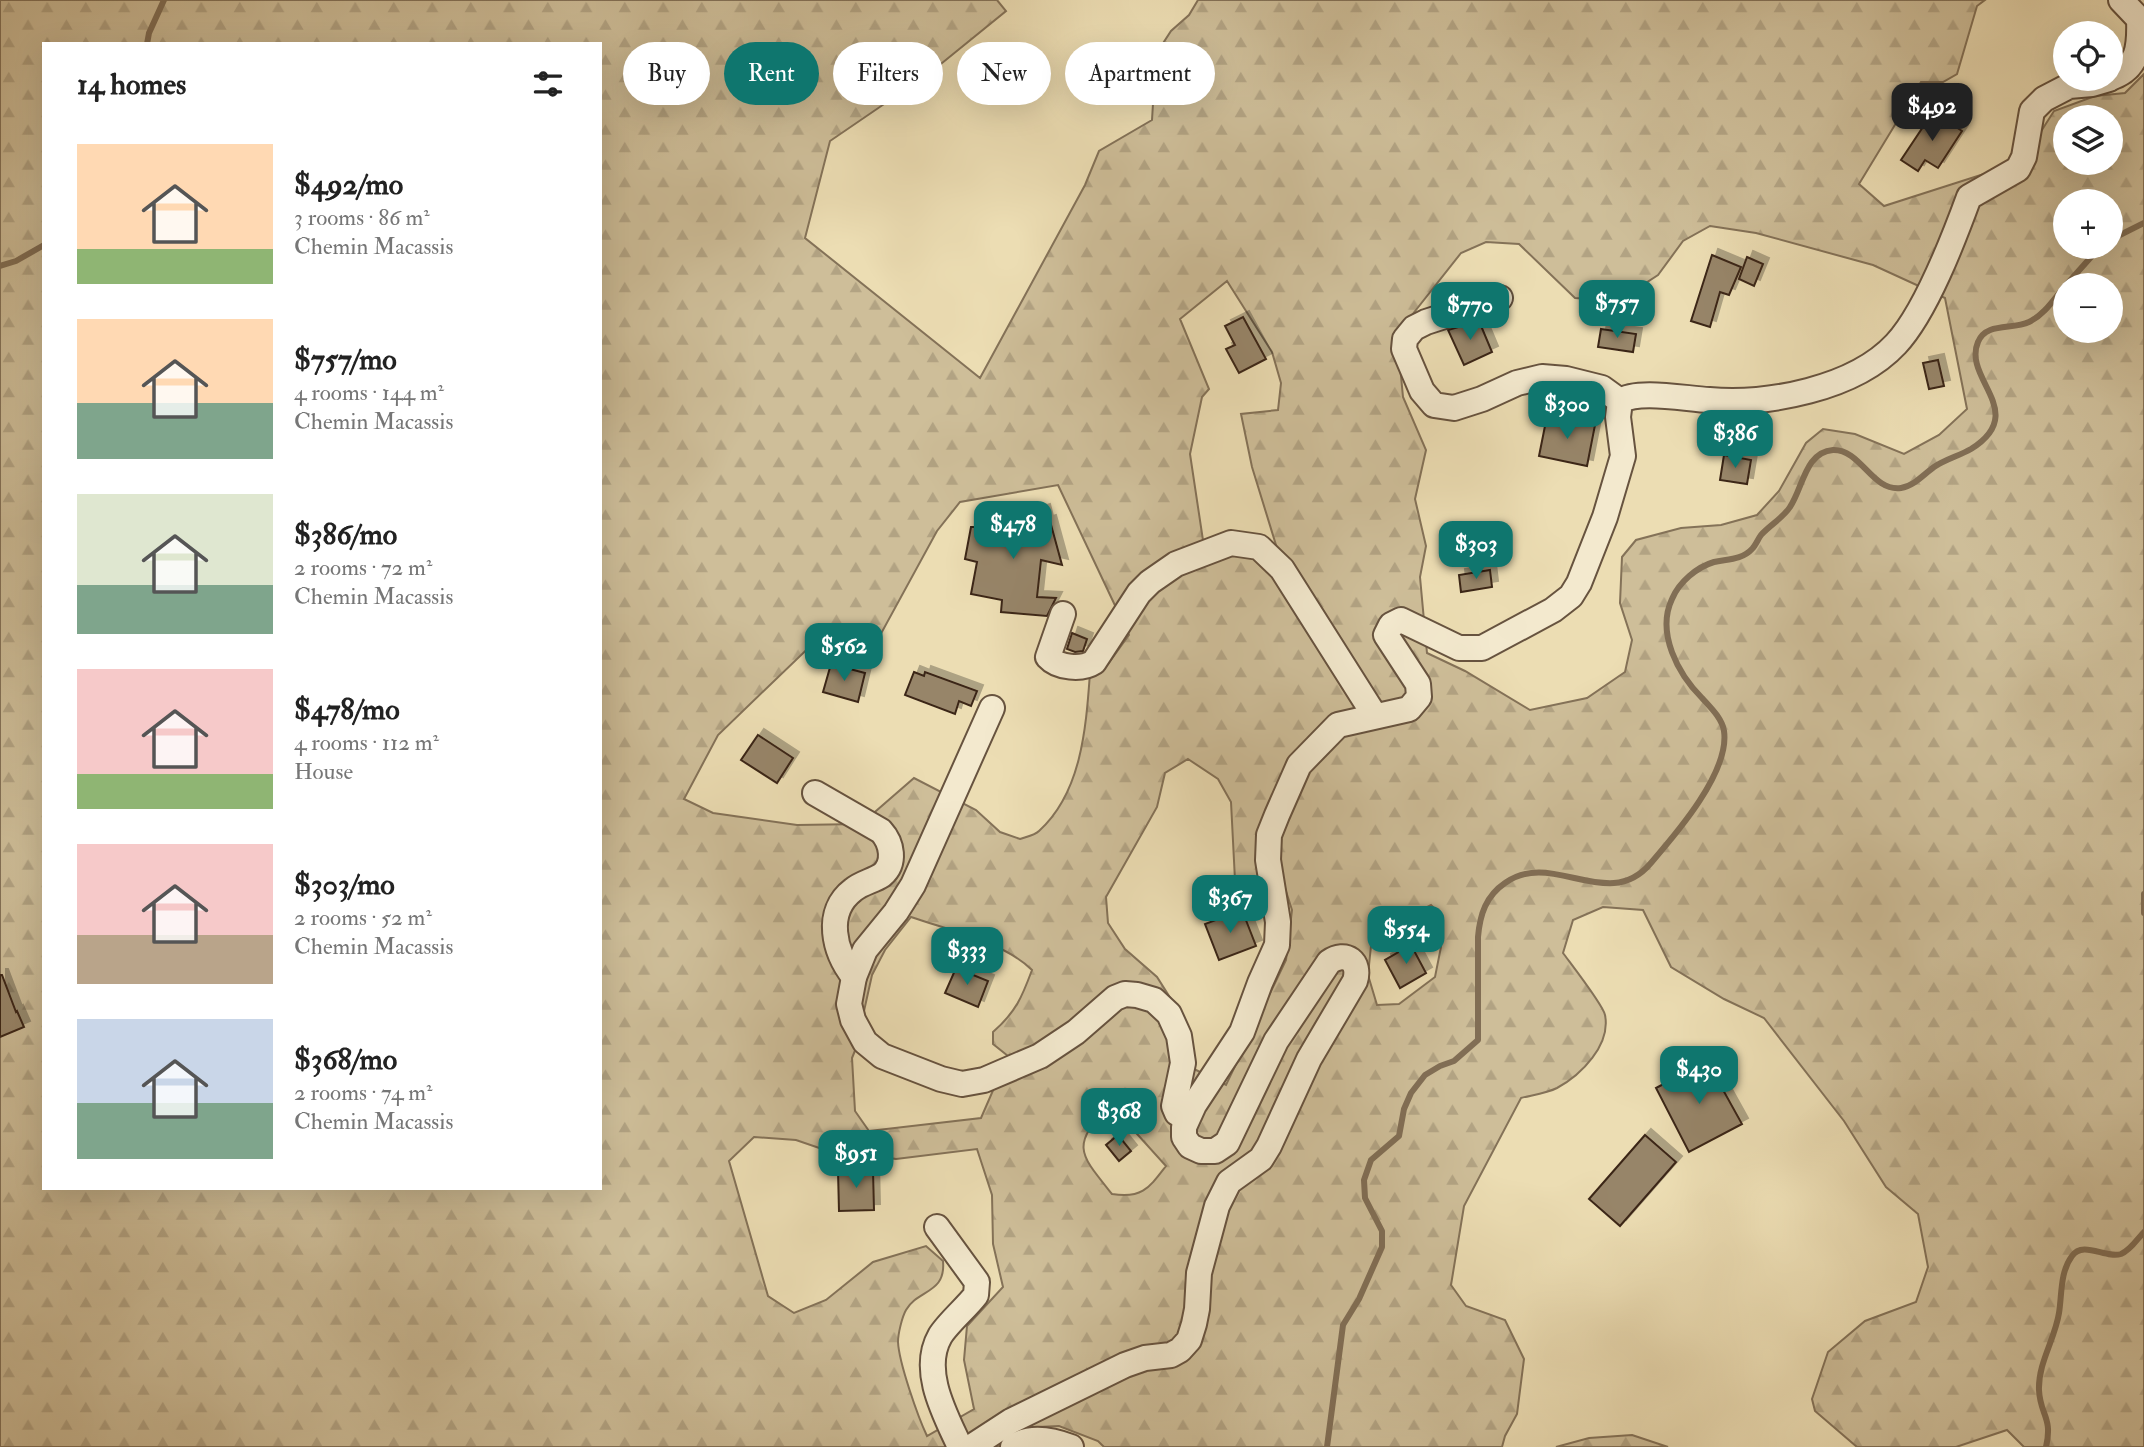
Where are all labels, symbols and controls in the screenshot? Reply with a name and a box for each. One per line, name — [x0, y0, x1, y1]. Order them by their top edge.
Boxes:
map controls — [2053, 21, 2123, 343]
button: locate — [2053, 21, 2123, 91]
chip: Buy — [623, 42, 710, 105]
chip: Rent — [724, 42, 819, 105]
chip: Filters — [833, 42, 943, 105]
chip: New — [957, 42, 1051, 105]
chip: Apartment — [1065, 42, 1215, 105]
icon: filters — [529, 65, 567, 103]
text: 14 homes — [77, 66, 186, 103]
pin: $492 — [1891, 83, 1973, 143]
text: $492 — [1908, 91, 1956, 120]
button: layers — [2053, 105, 2123, 175]
text: $492/mo — [294, 166, 403, 203]
icon: home — [133, 172, 217, 256]
button: + — [2053, 189, 2123, 259]
text: 3 rooms · 86 m² — [294, 203, 430, 232]
text: Chemin Macassis — [294, 232, 453, 261]
button: − — [2053, 273, 2123, 343]
pin: $757 — [1576, 280, 1658, 340]
pin: $770 — [1429, 282, 1511, 342]
text: $757 — [1595, 288, 1639, 317]
text: $770 — [1447, 290, 1493, 319]
text: $757/mo — [294, 341, 397, 378]
icon: home — [133, 347, 217, 431]
text: 4 rooms · 144 m² — [294, 378, 444, 407]
pin: $300 — [1526, 382, 1608, 441]
text: $300 — [1544, 389, 1590, 418]
text: Chemin Macassis — [294, 407, 453, 436]
pin: $386 — [1694, 410, 1776, 470]
text: $386 — [1713, 418, 1757, 447]
pin: $478 — [972, 502, 1054, 561]
text: $478 — [990, 509, 1036, 538]
text: $386/mo — [294, 516, 397, 553]
icon: home — [133, 522, 217, 606]
pin: $303 — [1435, 522, 1517, 581]
text: $303 — [1455, 529, 1497, 558]
text: 2 rooms · 72 m² — [294, 553, 432, 582]
text: Chemin Macassis — [294, 582, 453, 611]
pin: $562 — [803, 624, 885, 683]
text: $562 — [821, 631, 867, 660]
text: $478/mo — [294, 691, 400, 728]
icon: home — [133, 697, 217, 781]
text: 4 rooms · 112 m² — [294, 728, 439, 757]
text: House — [294, 757, 353, 786]
text: $303/mo — [294, 866, 395, 903]
icon: home — [133, 872, 217, 956]
pin: $367 — [1189, 876, 1271, 935]
text: $367 — [1208, 883, 1252, 912]
text: 2 rooms · 52 m² — [294, 903, 432, 932]
pin: $554 — [1365, 906, 1447, 966]
text: $554 — [1383, 914, 1429, 943]
pin: $333 — [926, 928, 1008, 987]
text: Chemin Macassis — [294, 932, 453, 961]
text: $333 — [947, 935, 987, 964]
text: $368/mo — [294, 1041, 397, 1078]
pin: $430 — [1658, 1046, 1740, 1106]
icon: home — [133, 1047, 217, 1131]
text: $430 — [1676, 1054, 1722, 1083]
text: 2 rooms · 74 m² — [294, 1078, 433, 1107]
pin: $368 — [1078, 1088, 1160, 1148]
text: $368 — [1097, 1096, 1141, 1125]
text: Chemin Macassis — [294, 1107, 453, 1136]
pin: $951 — [815, 1130, 897, 1190]
text: $951 — [834, 1138, 878, 1167]

